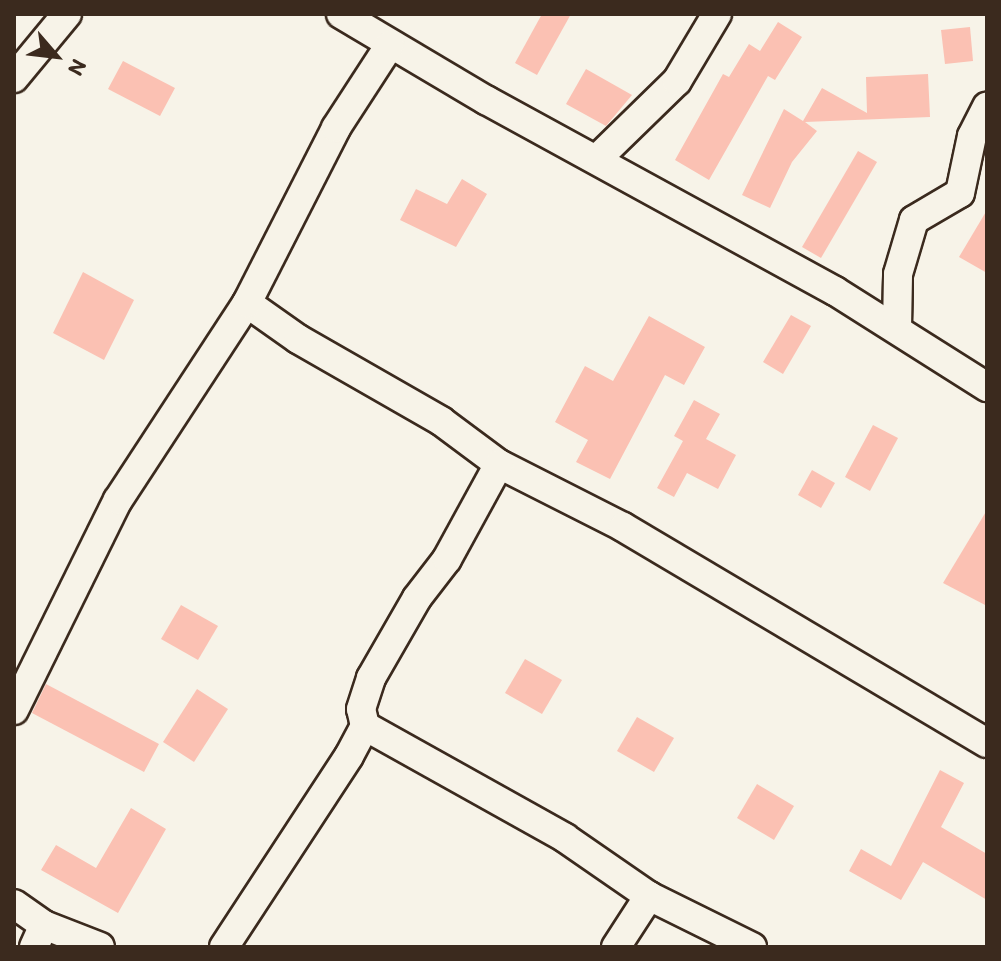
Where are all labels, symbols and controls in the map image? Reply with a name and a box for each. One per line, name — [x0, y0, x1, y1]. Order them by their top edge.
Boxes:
north arrow — [16, 16, 96, 96]
text: N — [62, 55, 93, 80]

